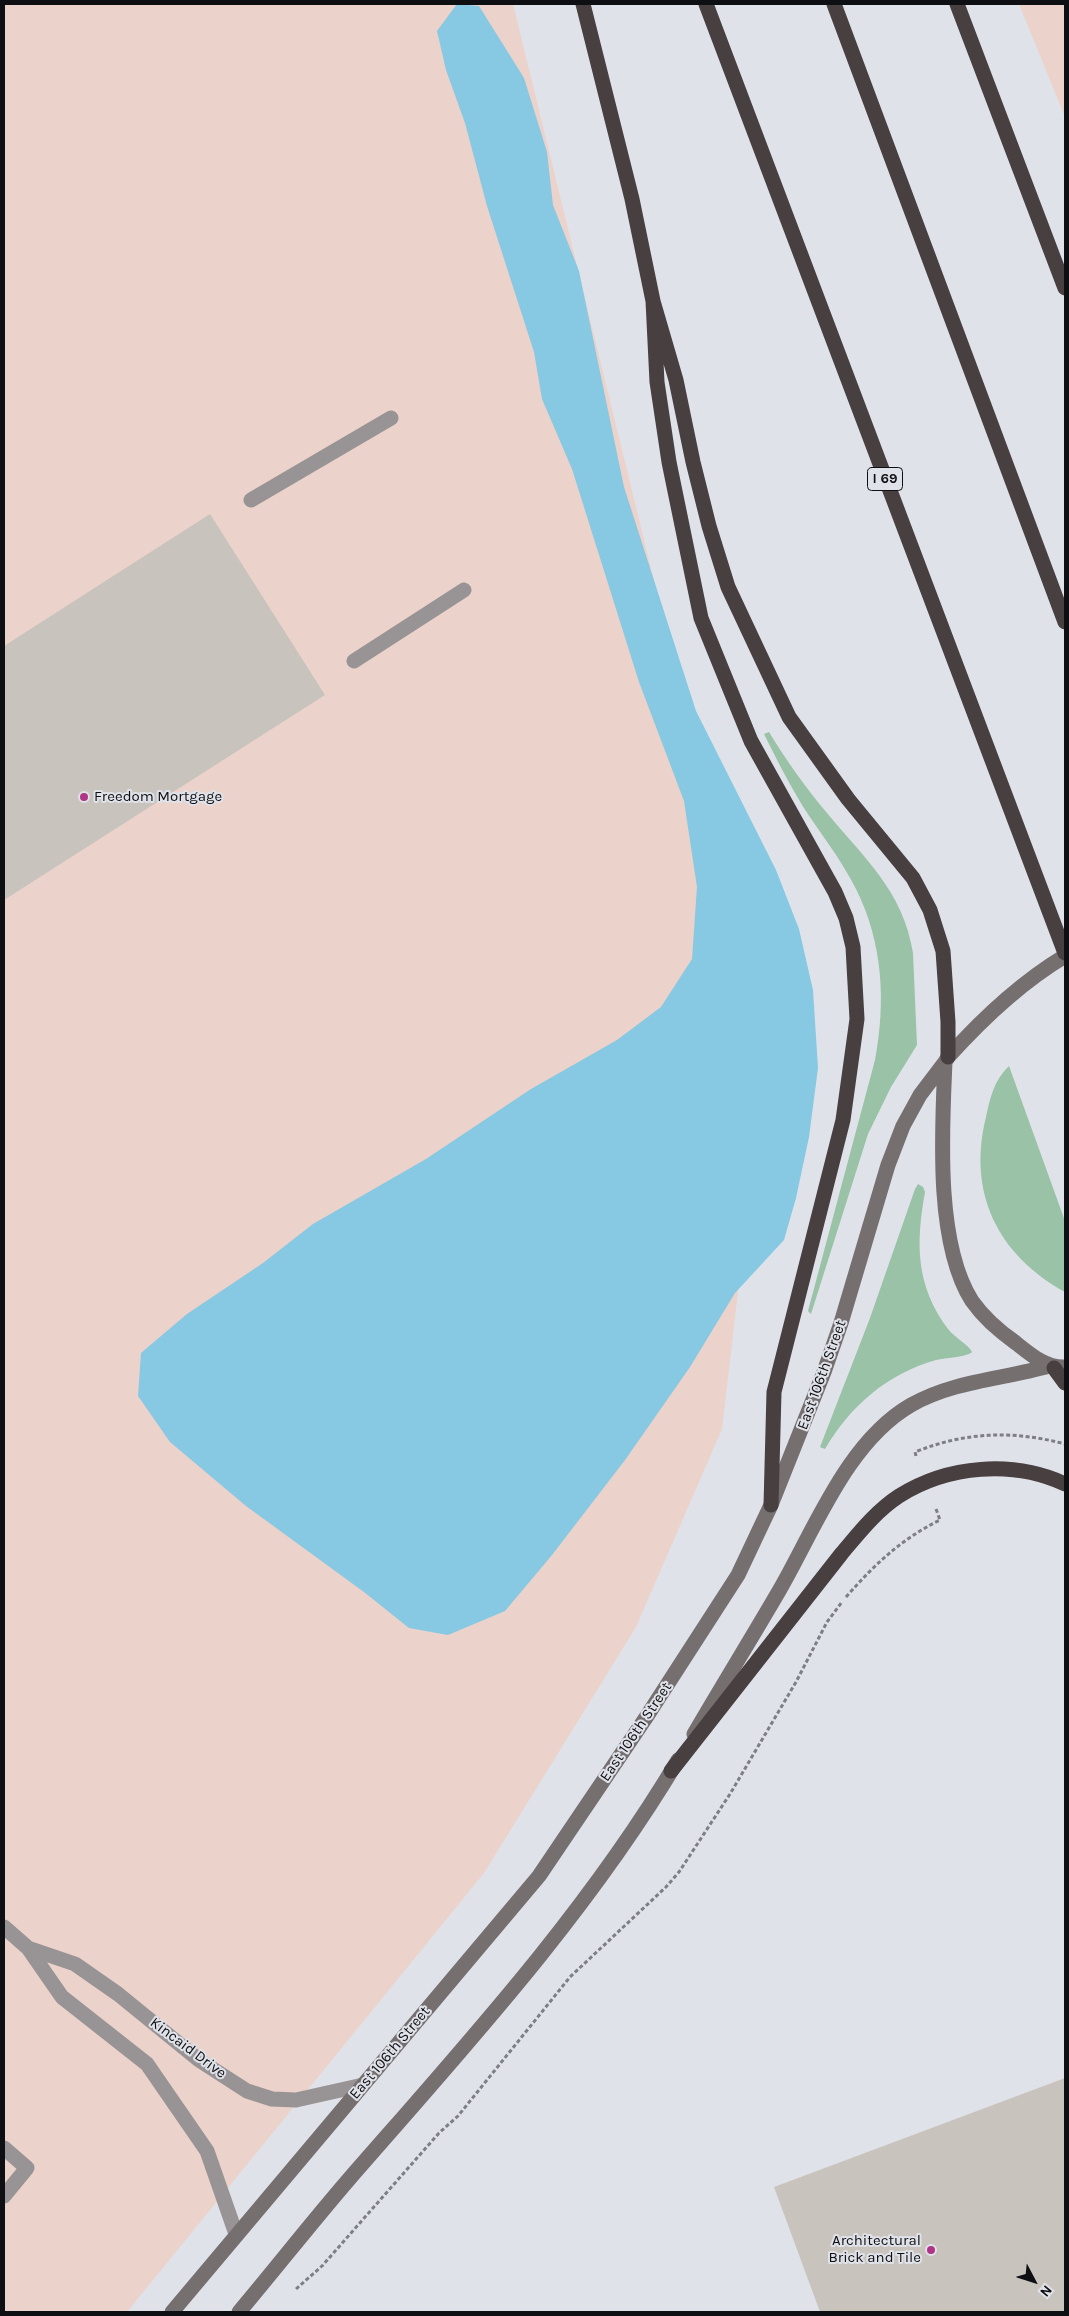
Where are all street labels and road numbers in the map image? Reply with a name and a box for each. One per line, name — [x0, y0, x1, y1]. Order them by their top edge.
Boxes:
road number: I 69 — [868, 468, 902, 490]
street label: East 106th Street — [794, 1318, 850, 1432]
street label: East 106th Street — [596, 1679, 676, 1785]
street label: East 106th Street — [346, 2003, 434, 2103]
street label: Kincaid Drive — [146, 2014, 230, 2082]

